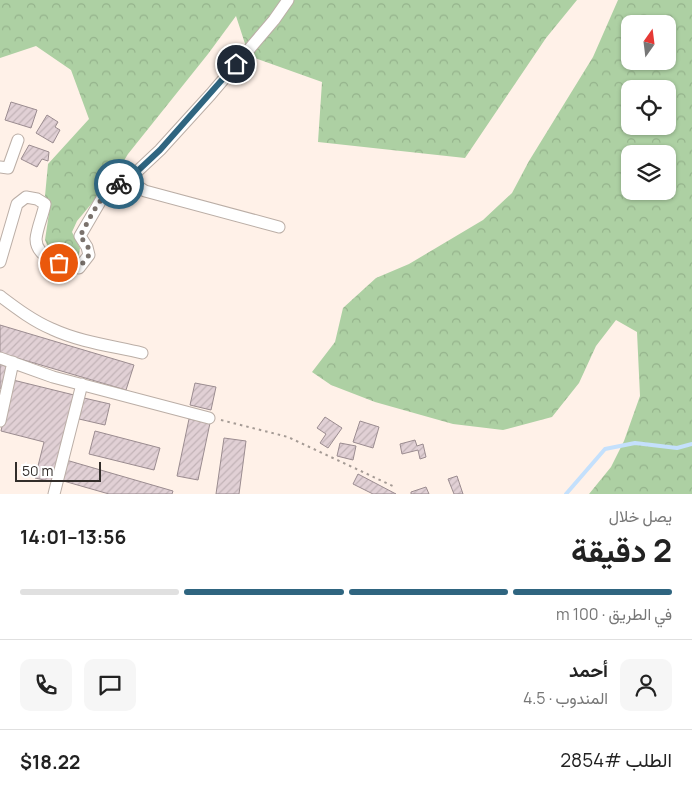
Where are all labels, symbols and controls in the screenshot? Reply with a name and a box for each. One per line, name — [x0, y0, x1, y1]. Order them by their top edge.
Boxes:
north arrow — [621, 15, 676, 70]
map controls — [621, 15, 676, 200]
pin — [215, 43, 257, 85]
icon: home — [222, 50, 250, 78]
button: locate — [621, 80, 676, 135]
button: layers — [621, 145, 676, 200]
courier — [94, 159, 144, 209]
icon: bike — [105, 170, 133, 198]
pin — [38, 242, 80, 284]
icon: bag — [45, 249, 73, 277]
scale bar — [15, 459, 101, 482]
text: 50 m — [22, 461, 53, 480]
text: يصل خلال — [609, 505, 672, 527]
text: 13:56–14:01 — [20, 524, 126, 550]
text: 2 دقيقة — [571, 528, 672, 572]
text: في الطريق · 100 m — [556, 603, 672, 625]
text: أحمد — [569, 657, 608, 683]
button: phone — [20, 659, 72, 711]
button: chat — [84, 659, 136, 711]
button: person — [620, 659, 672, 711]
text: المندوب · 4.5 — [523, 687, 608, 709]
text: الطلب #2854 — [560, 747, 672, 773]
text: $18.22 — [20, 749, 80, 775]

